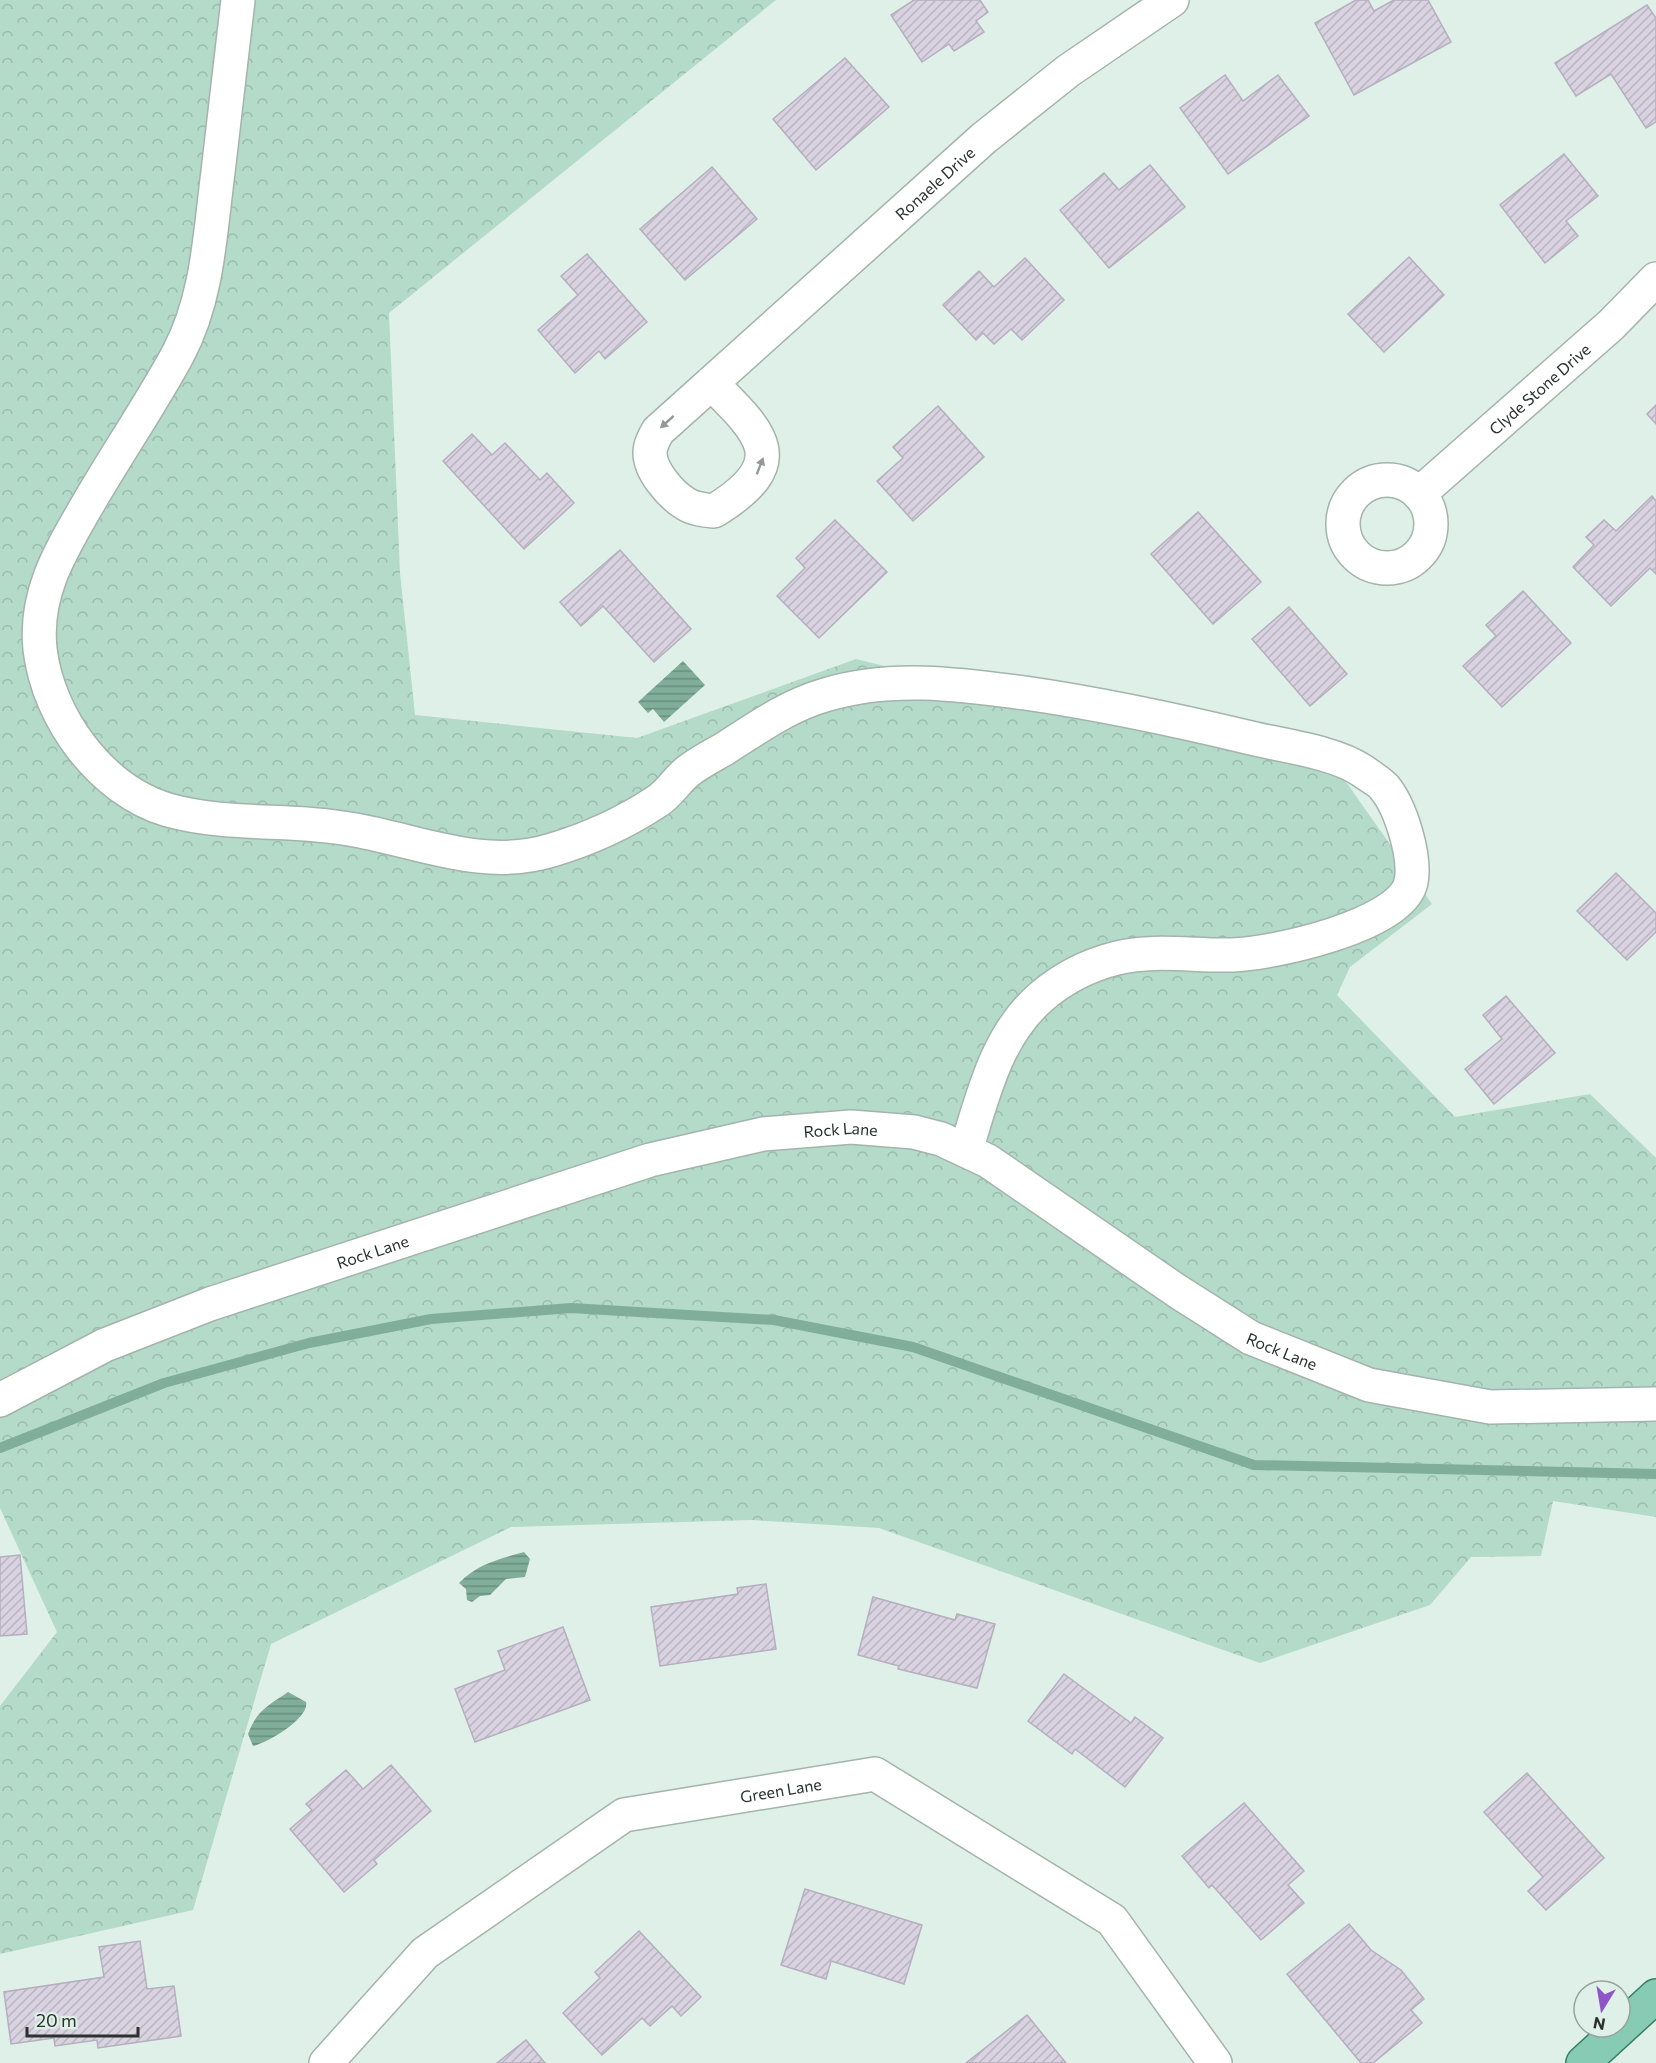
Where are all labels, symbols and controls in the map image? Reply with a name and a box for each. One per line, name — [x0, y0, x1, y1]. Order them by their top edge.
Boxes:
street label: Ronaele Drive — [891, 142, 978, 223]
street label: Clyde Stone Drive — [1485, 339, 1594, 438]
one-way arrow — [660, 415, 675, 428]
one-way arrow — [755, 457, 765, 475]
street label: Rock Lane — [803, 1117, 879, 1140]
street label: Rock Lane — [334, 1230, 411, 1272]
street label: Rock Lane — [1244, 1328, 1320, 1373]
street label: Green Lane — [739, 1773, 823, 1805]
north arrow — [1572, 1979, 1632, 2039]
scale bar — [27, 2000, 138, 2038]
text: 20 m — [36, 2009, 77, 2031]
text: N — [1591, 2014, 1607, 2035]

